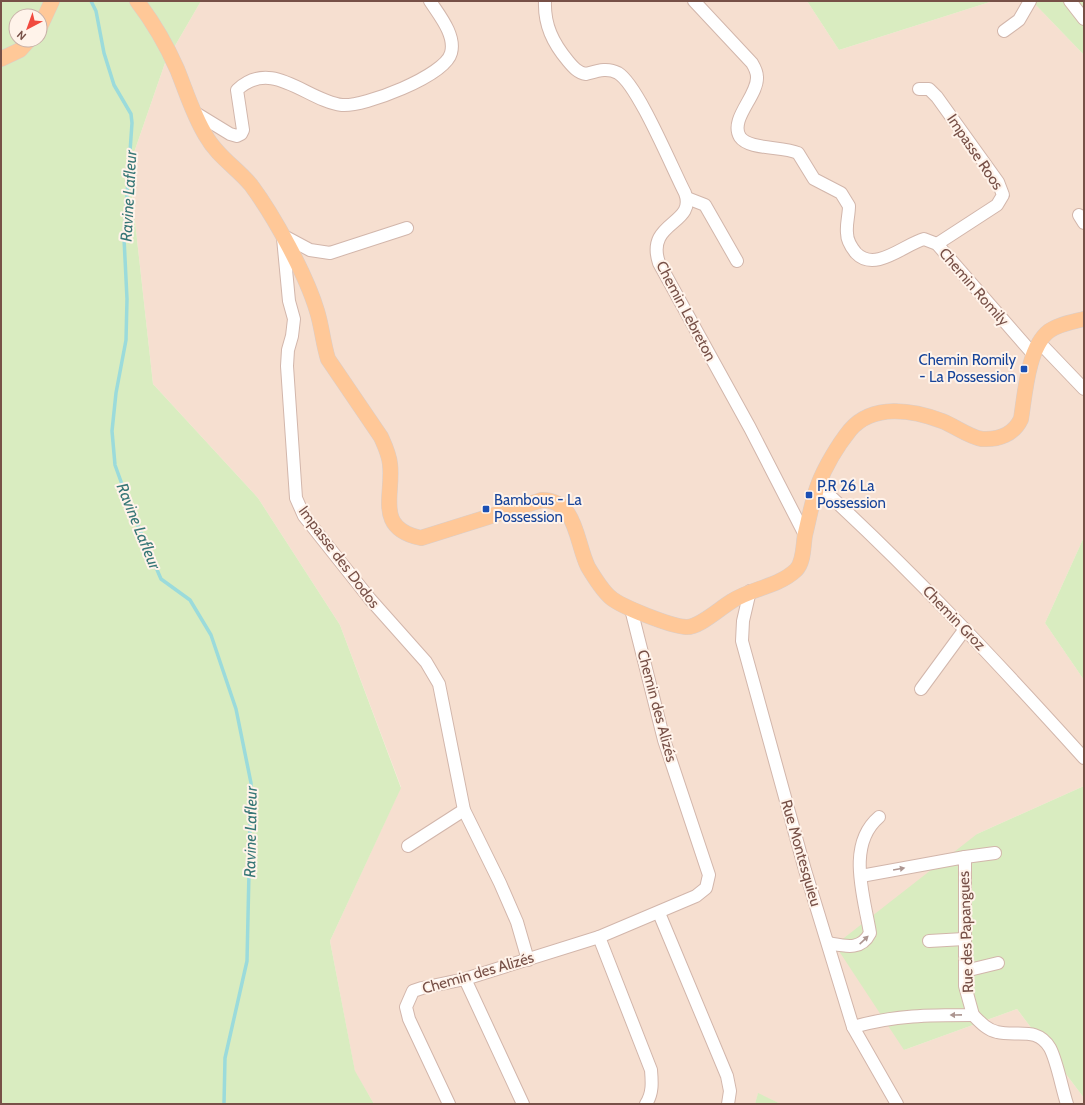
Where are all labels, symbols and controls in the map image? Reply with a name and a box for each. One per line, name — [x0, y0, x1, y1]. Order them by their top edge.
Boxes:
north arrow — [8, 8, 48, 48]
text: N — [14, 28, 29, 43]
street label: Impasse Roos — [943, 111, 1007, 193]
water label: Ravine Lafleur — [117, 149, 140, 242]
street label: Chemin Romily — [935, 244, 1013, 330]
street label: Chemin Lebreton — [652, 258, 720, 364]
place label: Chemin Romily - La Possession — [919, 351, 1016, 386]
marker: Chemin Romily - La Possession — [1019, 364, 1029, 374]
place label: P.R 26 La Possession — [817, 477, 886, 512]
water label: Ravine Lafleur — [113, 480, 165, 573]
marker: P.R 26 La Possession — [804, 490, 814, 500]
place label: Bambous - La Possession — [494, 491, 583, 526]
street label: Impasse des Dodos — [295, 502, 383, 612]
marker: Bambous - La Possession — [481, 504, 491, 514]
street label: Chemin Groz — [919, 582, 989, 654]
street label: Chemin des Alizés — [633, 648, 681, 764]
water label: Ravine Lafleur — [240, 785, 261, 878]
street label: Rue Montesquieu — [777, 798, 825, 908]
one-way arrow — [893, 865, 905, 871]
street label: Rue des Papangues — [955, 871, 977, 993]
one-way arrow — [859, 935, 869, 944]
street label: Chemin des Alizés — [420, 948, 536, 998]
one-way arrow — [949, 1012, 962, 1018]

